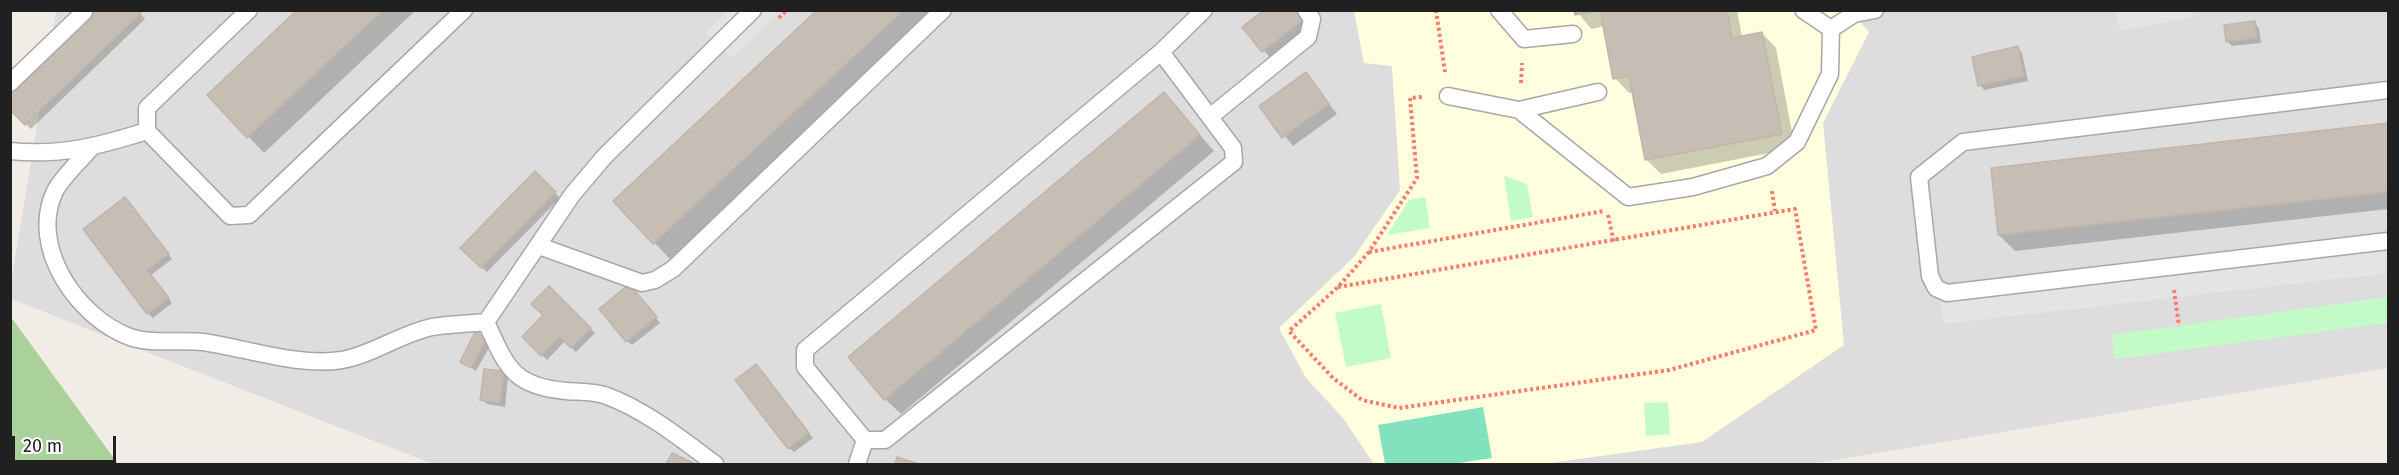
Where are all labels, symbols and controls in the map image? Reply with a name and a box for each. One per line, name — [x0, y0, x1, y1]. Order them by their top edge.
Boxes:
scale bar — [15, 424, 118, 462]
text: 20 m — [23, 435, 62, 457]

